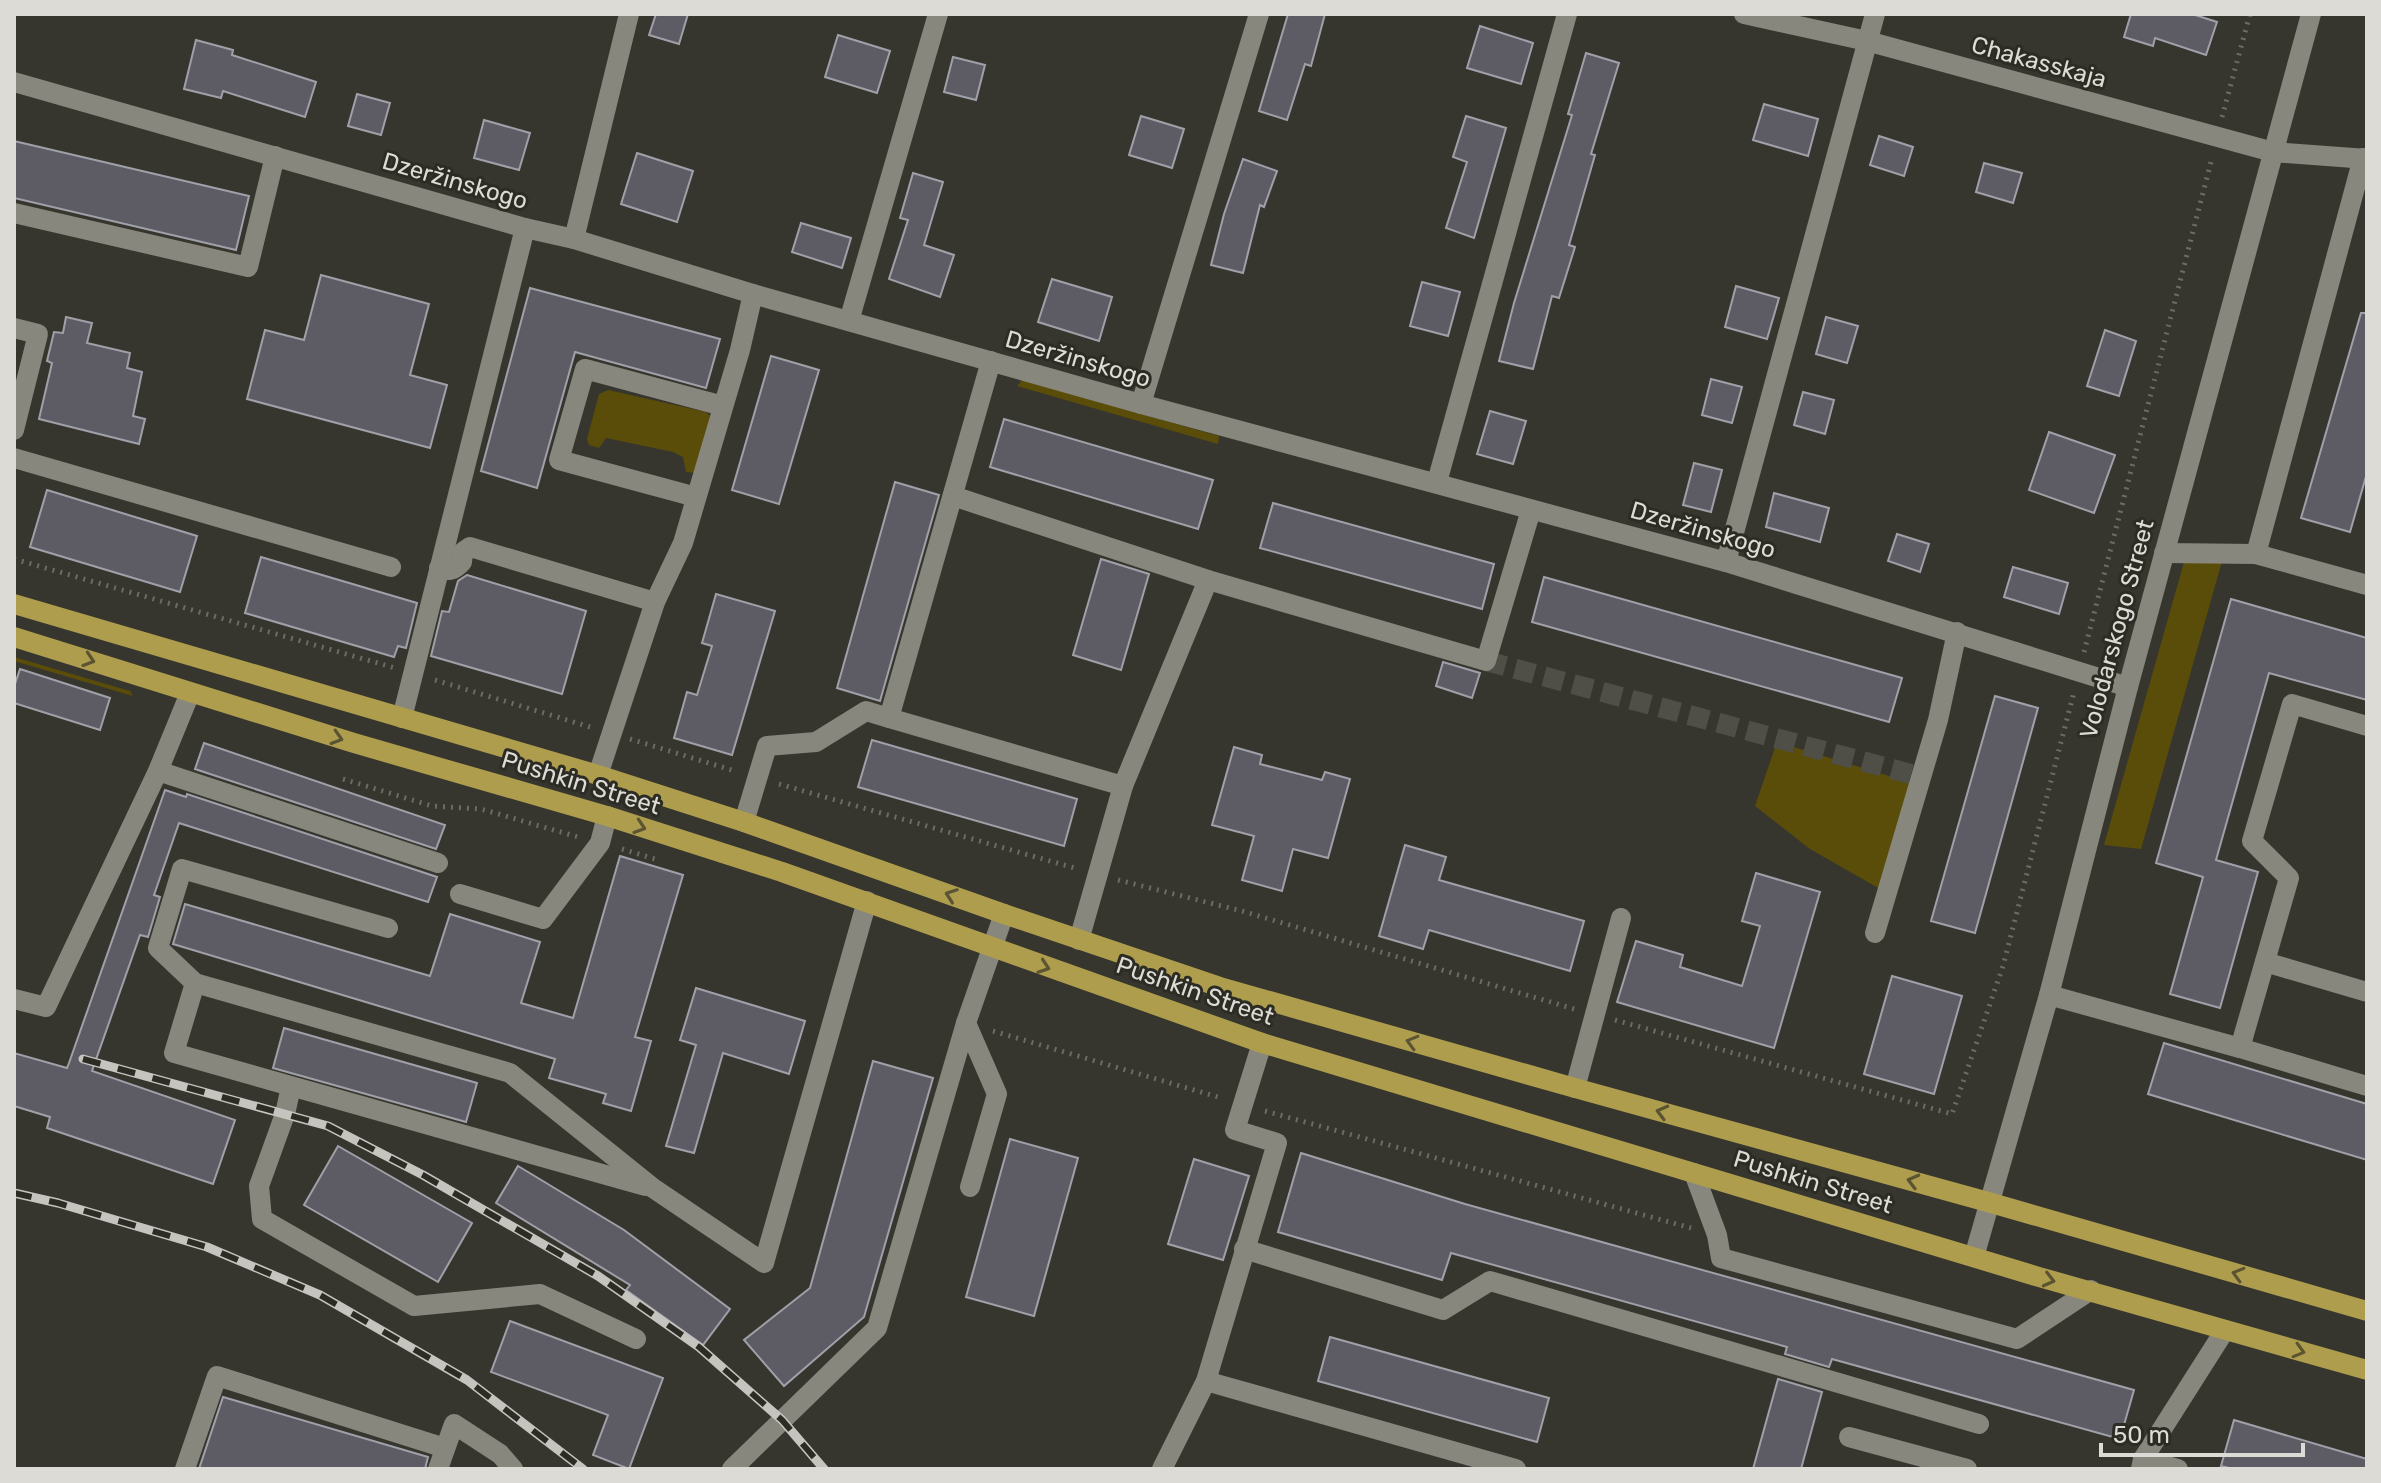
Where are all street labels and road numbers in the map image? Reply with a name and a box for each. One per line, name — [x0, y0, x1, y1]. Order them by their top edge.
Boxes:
street label: Chakasskaja — [1968, 31, 2110, 93]
street label: Dzeržinskogo — [379, 147, 531, 215]
street label: Dzeržinskogo — [1002, 325, 1154, 393]
street label: Dzeržinskogo — [1627, 496, 1779, 564]
street label: Volodarskogo Street — [2074, 516, 2160, 742]
street label: Pushkin Street — [498, 746, 664, 820]
street label: Pushkin Street — [1113, 951, 1277, 1031]
street label: Pushkin Street — [1730, 1145, 1896, 1219]

